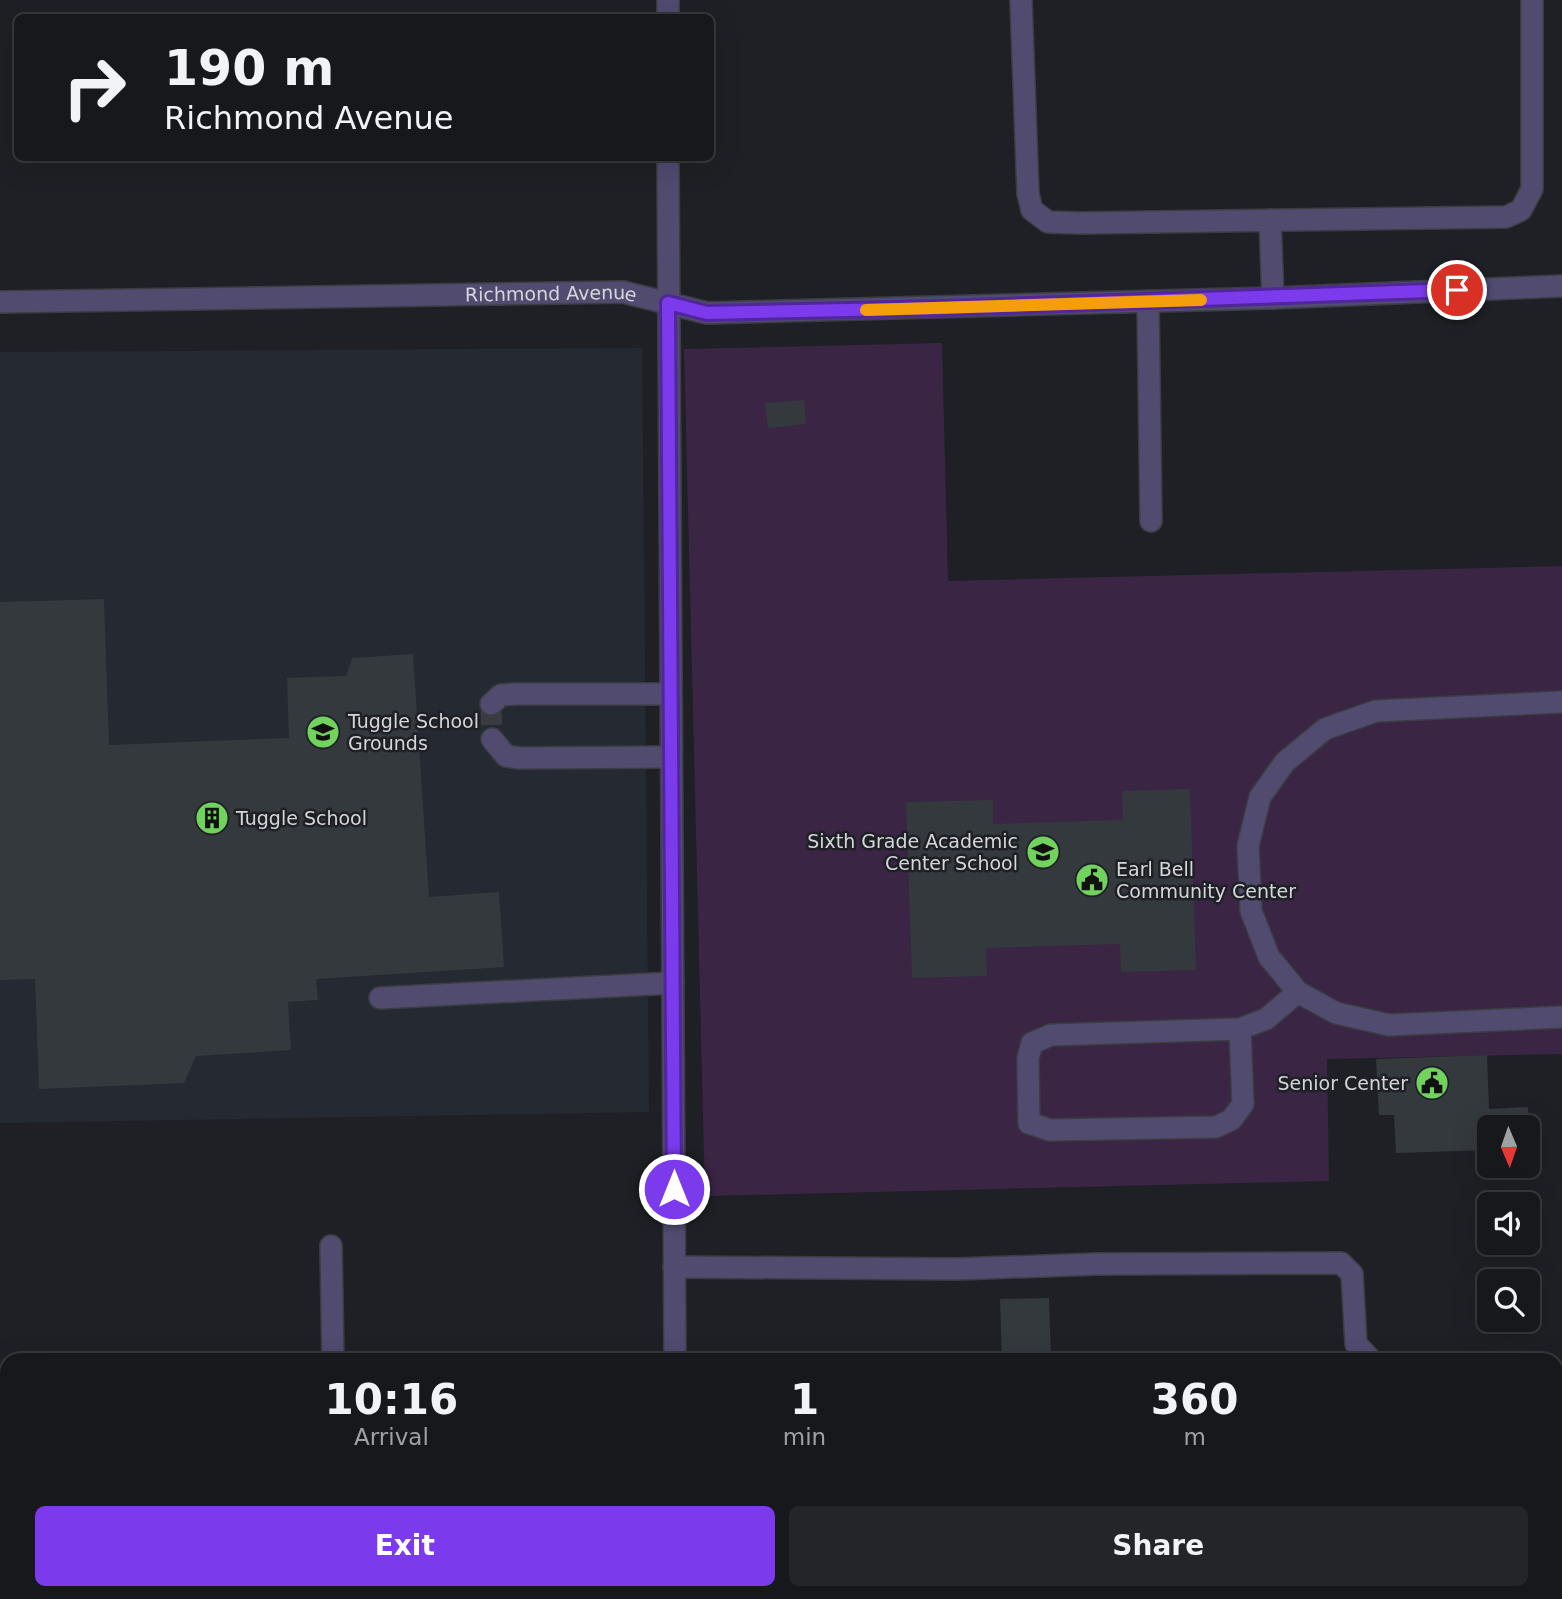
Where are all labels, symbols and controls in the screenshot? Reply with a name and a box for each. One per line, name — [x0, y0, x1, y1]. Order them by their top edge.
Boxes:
text: 190 m — [164, 40, 334, 97]
icon: right — [49, 42, 140, 133]
text: Richmond Avenue — [164, 99, 453, 137]
pin — [1427, 260, 1487, 320]
icon: arrive — [1438, 271, 1476, 309]
street label: Richmond Avenue — [465, 281, 639, 306]
place label: Tuggle School Grounds — [347, 710, 479, 754]
school or university icon: Tuggle School Grounds — [304, 713, 342, 751]
building icon: Tuggle School — [193, 799, 231, 837]
place label: Tuggle School — [235, 807, 367, 829]
place label: Sixth Grade Academic Center School — [807, 830, 1018, 874]
school or university icon: Sixth Grade Academic Center School — [1024, 833, 1062, 871]
place label: Earl Bell Community Center — [1116, 858, 1296, 902]
public building icon: Earl Bell Community Center — [1073, 861, 1111, 899]
public building icon: Senior Center — [1413, 1064, 1451, 1102]
place label: Senior Center — [1278, 1072, 1408, 1094]
north arrow — [1477, 1115, 1540, 1178]
map controls — [1477, 1115, 1540, 1332]
position arrow — [637, 1152, 711, 1226]
button: sound — [1477, 1192, 1540, 1255]
button: search — [1477, 1269, 1540, 1332]
text: 10:16 — [325, 1375, 458, 1424]
text: 1 — [790, 1375, 819, 1424]
text: 360 — [1151, 1375, 1238, 1424]
text: Arrival — [354, 1424, 429, 1450]
text: min — [783, 1424, 826, 1450]
text: m — [1183, 1424, 1206, 1450]
button: Exit — [35, 1506, 775, 1586]
button: Share — [789, 1506, 1528, 1586]

